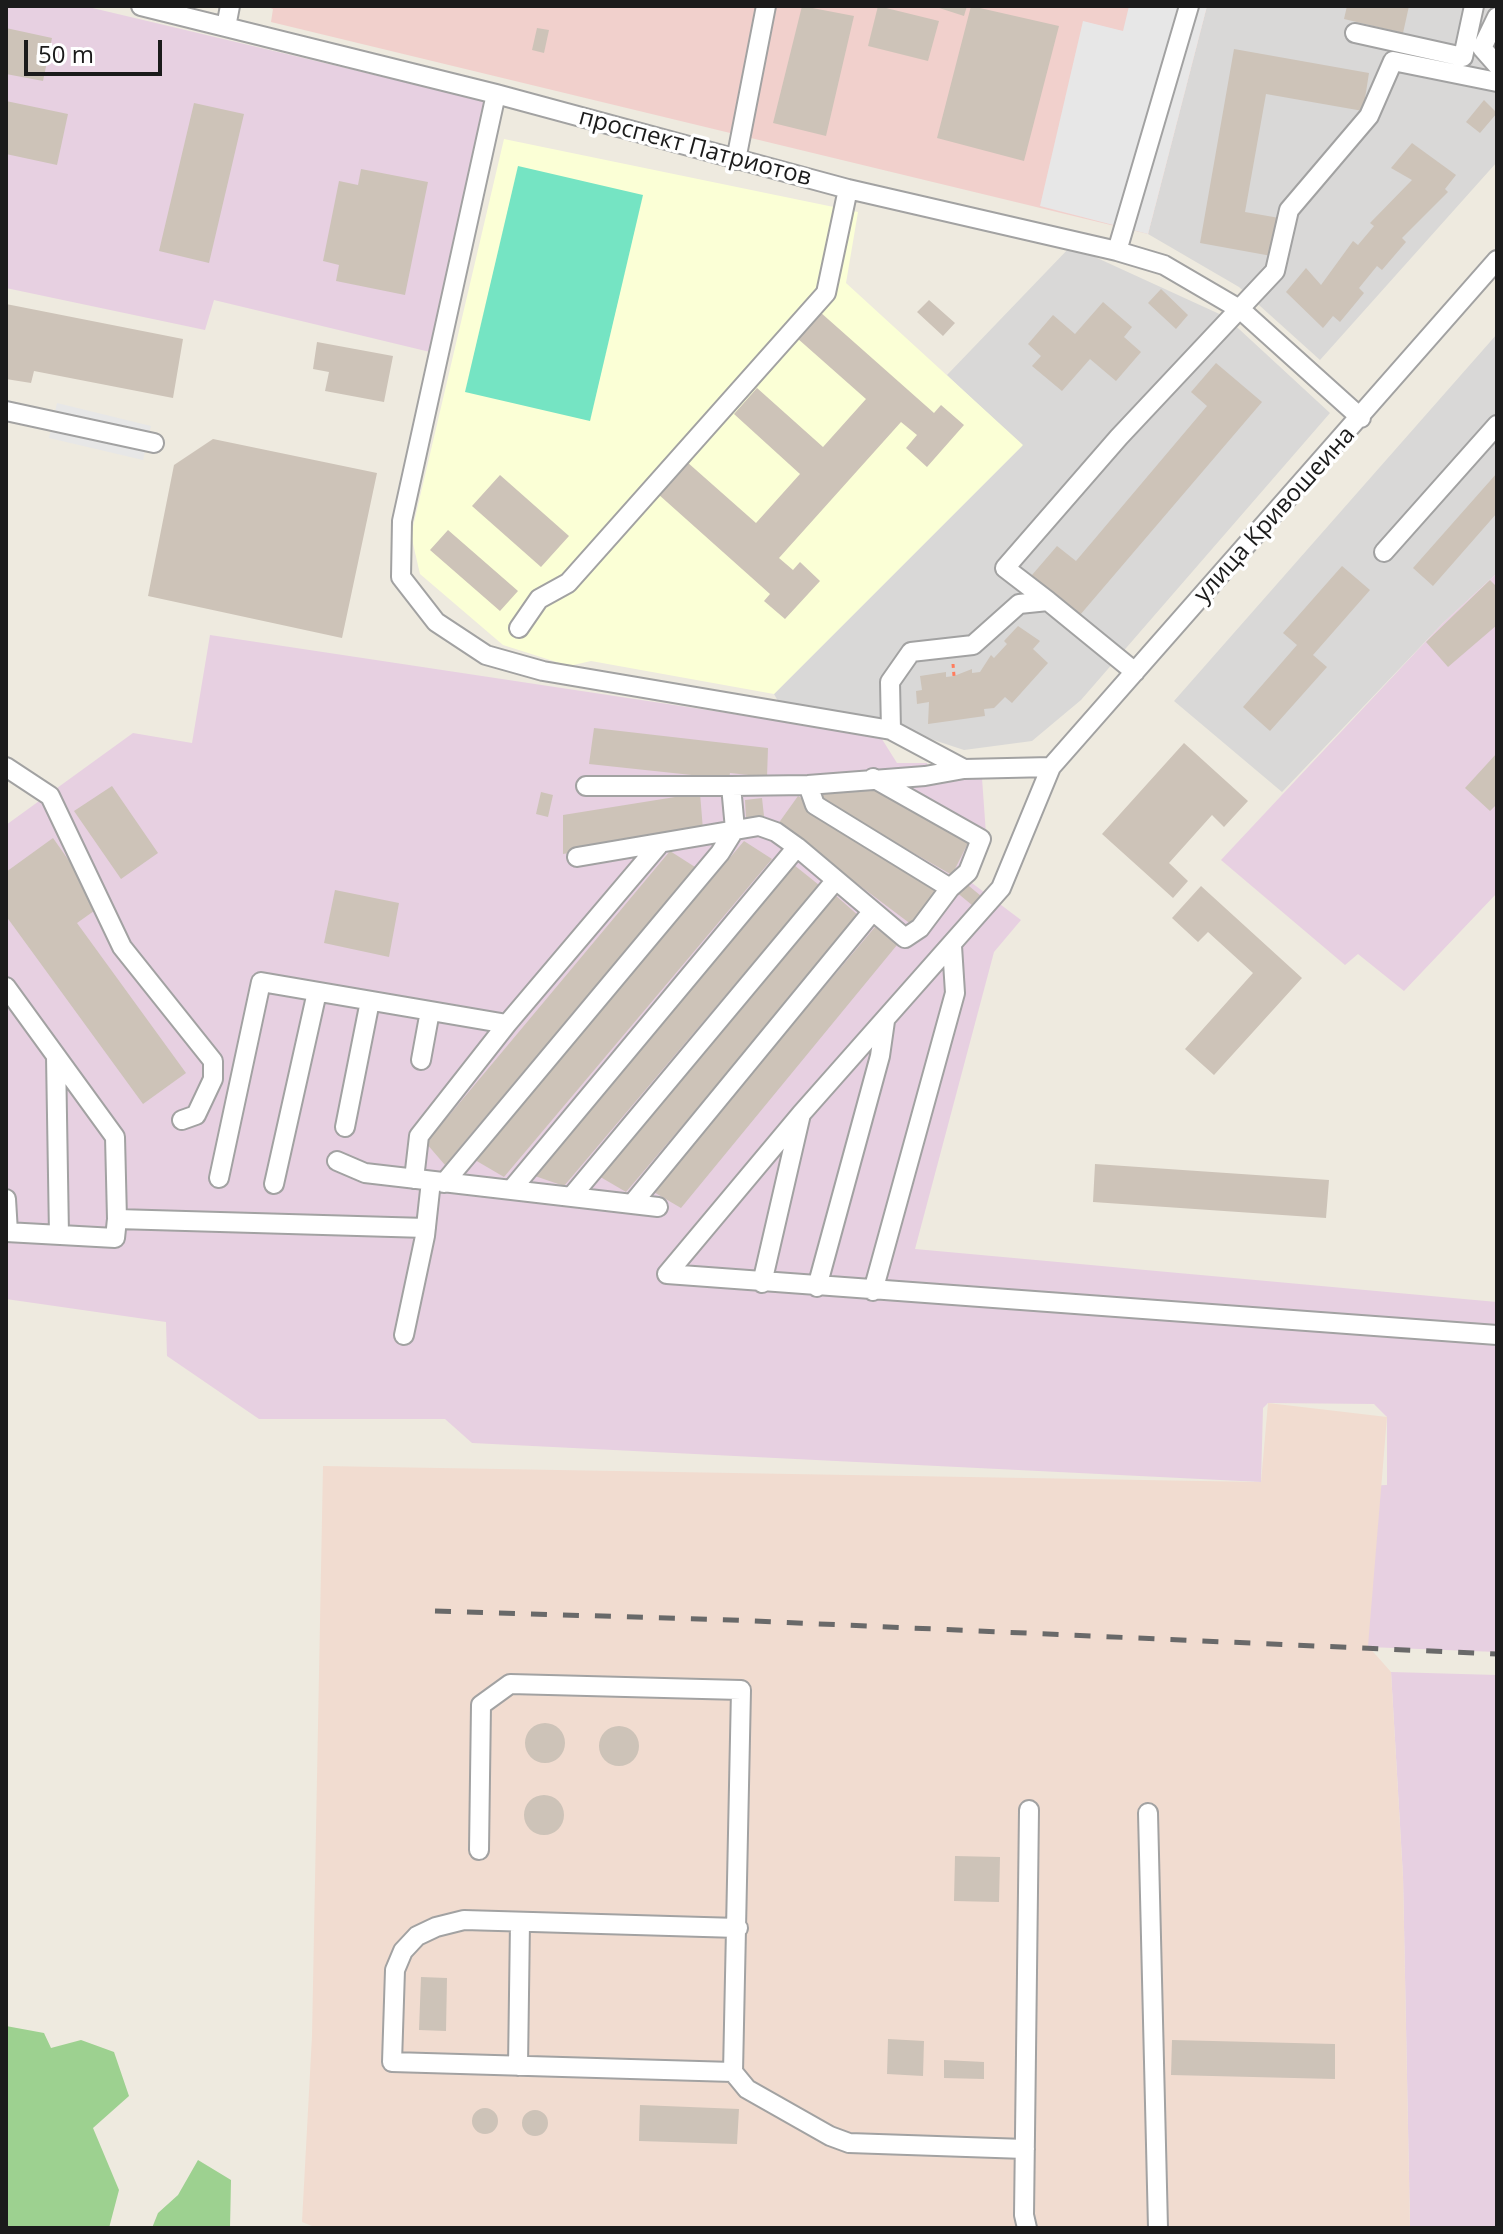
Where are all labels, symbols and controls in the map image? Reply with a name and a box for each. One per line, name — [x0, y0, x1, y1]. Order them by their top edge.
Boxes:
scale bar — [28, 24, 166, 74]
text: 50 m — [38, 37, 94, 70]
street label: проспект Патриотов — [575, 103, 815, 193]
street label: улица Кривошеина — [1188, 421, 1362, 609]

